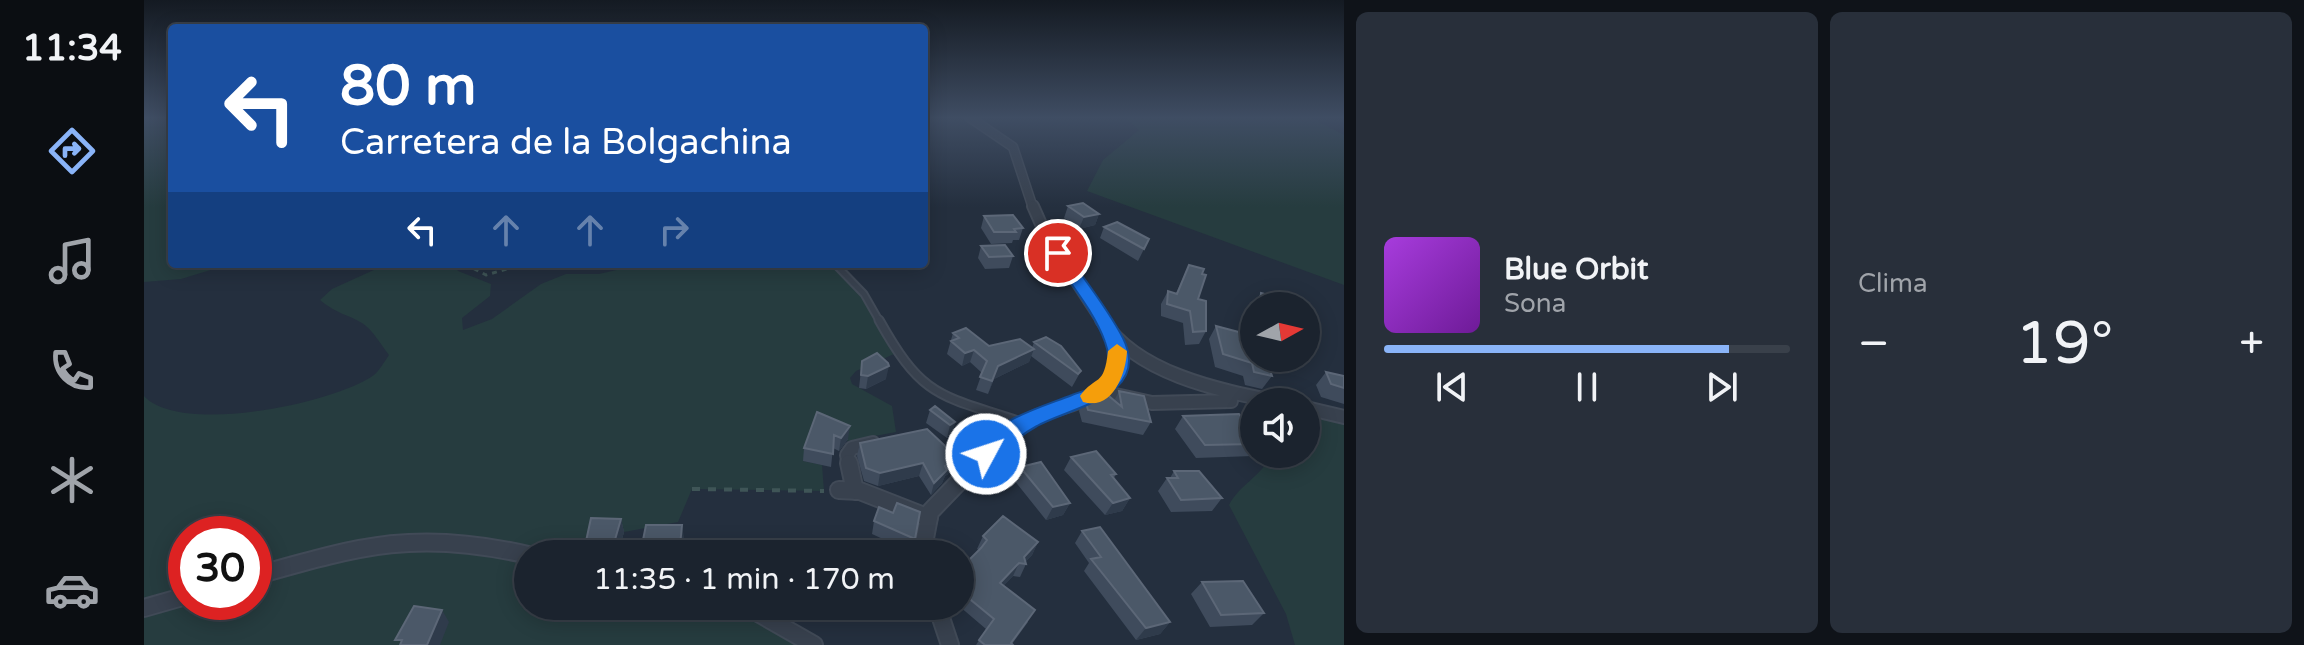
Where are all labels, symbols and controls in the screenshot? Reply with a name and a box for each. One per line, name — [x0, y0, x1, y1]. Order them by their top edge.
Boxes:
text: 11:34 — [22, 27, 122, 70]
text: 80 m — [340, 53, 476, 120]
icon: left — [208, 56, 312, 160]
text: Carretera de la Bolgachina — [340, 121, 792, 164]
icon: directions — [44, 123, 100, 179]
icon: left — [400, 208, 444, 252]
icon: ahead — [484, 208, 528, 252]
icon: ahead — [568, 208, 612, 252]
icon: right — [652, 208, 696, 252]
pin — [1024, 219, 1092, 287]
icon: arrive — [1036, 231, 1080, 275]
icon: music — [44, 233, 100, 289]
text: Blue Orbit — [1504, 251, 1649, 288]
text: Clima — [1858, 268, 1928, 299]
text: Sona — [1504, 288, 1566, 319]
north arrow — [1240, 292, 1320, 372]
map controls — [1240, 292, 1320, 468]
text: 19° — [2015, 308, 2113, 380]
text: − — [1858, 318, 1889, 371]
text: + — [2239, 318, 2264, 371]
icon: phone — [44, 343, 100, 399]
icon: previous — [1430, 365, 1474, 409]
icon: pause — [1565, 365, 1609, 409]
icon: next — [1700, 365, 1744, 409]
button: sound — [1240, 388, 1320, 468]
position arrow — [944, 412, 1028, 496]
icon: climate — [44, 452, 100, 508]
speed limit sign: 30 — [168, 516, 272, 620]
text: 11:35 · 1 min · 170 m — [593, 561, 895, 598]
icon: car — [44, 562, 100, 618]

